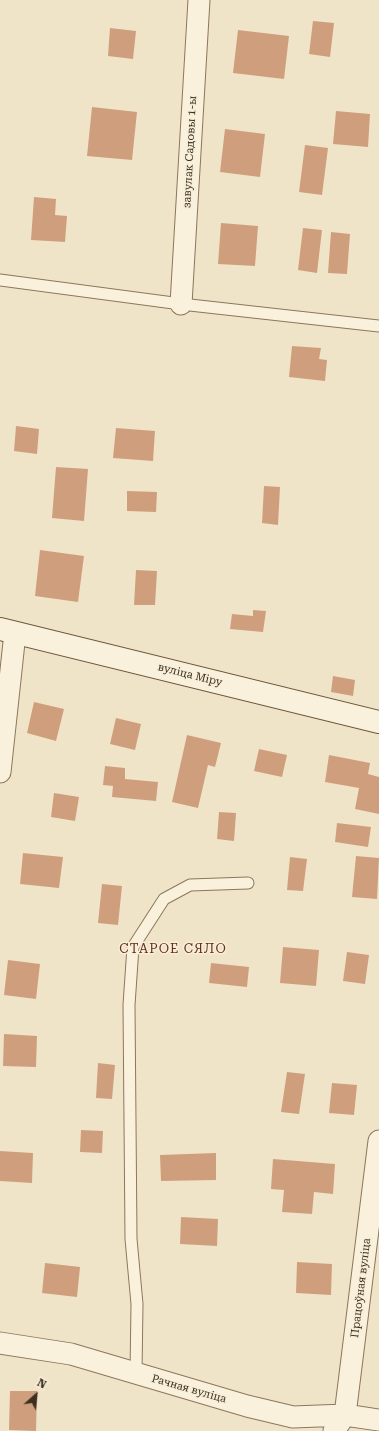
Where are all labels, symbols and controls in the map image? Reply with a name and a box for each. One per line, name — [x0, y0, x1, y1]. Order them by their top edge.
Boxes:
street label: завулак Садовы 1-ы — [180, 95, 200, 209]
street label: вуліца Міру — [156, 661, 224, 689]
district label: СТАРОЕ СЯЛО — [119, 941, 227, 957]
street label: Працоўная вуліца — [348, 1237, 374, 1339]
street label: Рачная вуліца — [150, 1372, 228, 1406]
north arrow — [16, 1375, 56, 1415]
text: N — [35, 1376, 48, 1392]

